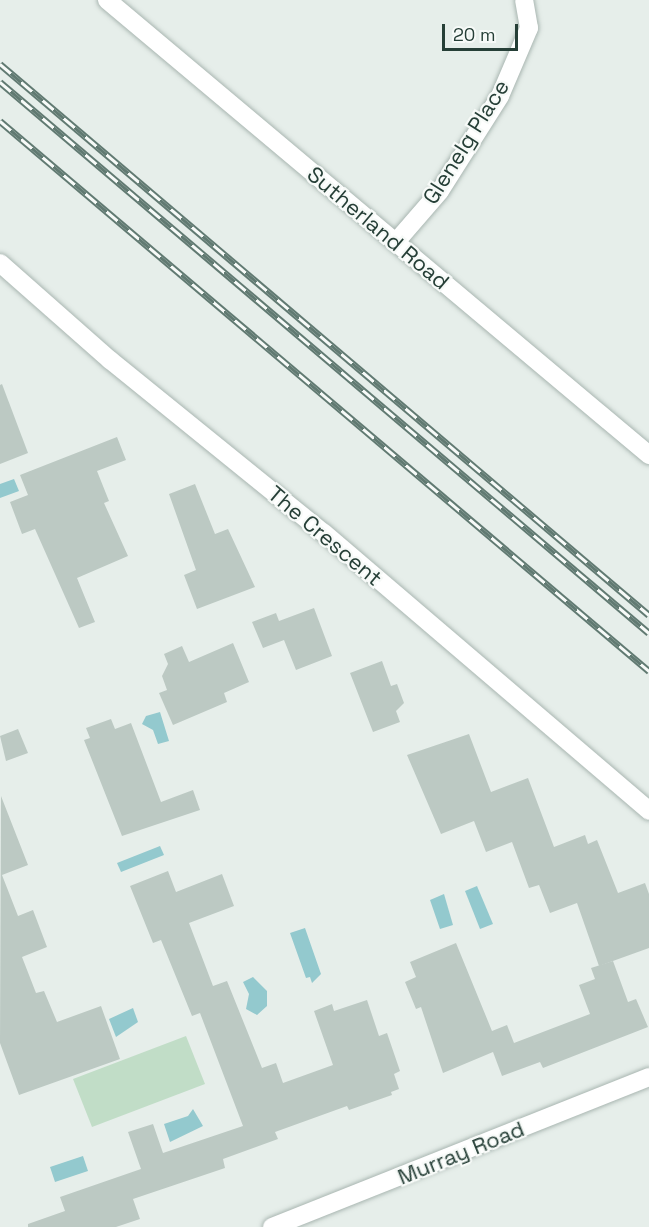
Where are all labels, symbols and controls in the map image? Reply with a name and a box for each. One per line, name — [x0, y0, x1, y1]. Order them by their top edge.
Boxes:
scale bar — [445, 12, 522, 50]
text: 20 m — [453, 23, 496, 46]
street label: Glenelg Place — [417, 75, 515, 209]
street label: Sutherland Road — [302, 161, 454, 295]
street label: The Crescent — [262, 481, 388, 591]
street label: Murray Road — [394, 1116, 528, 1190]

